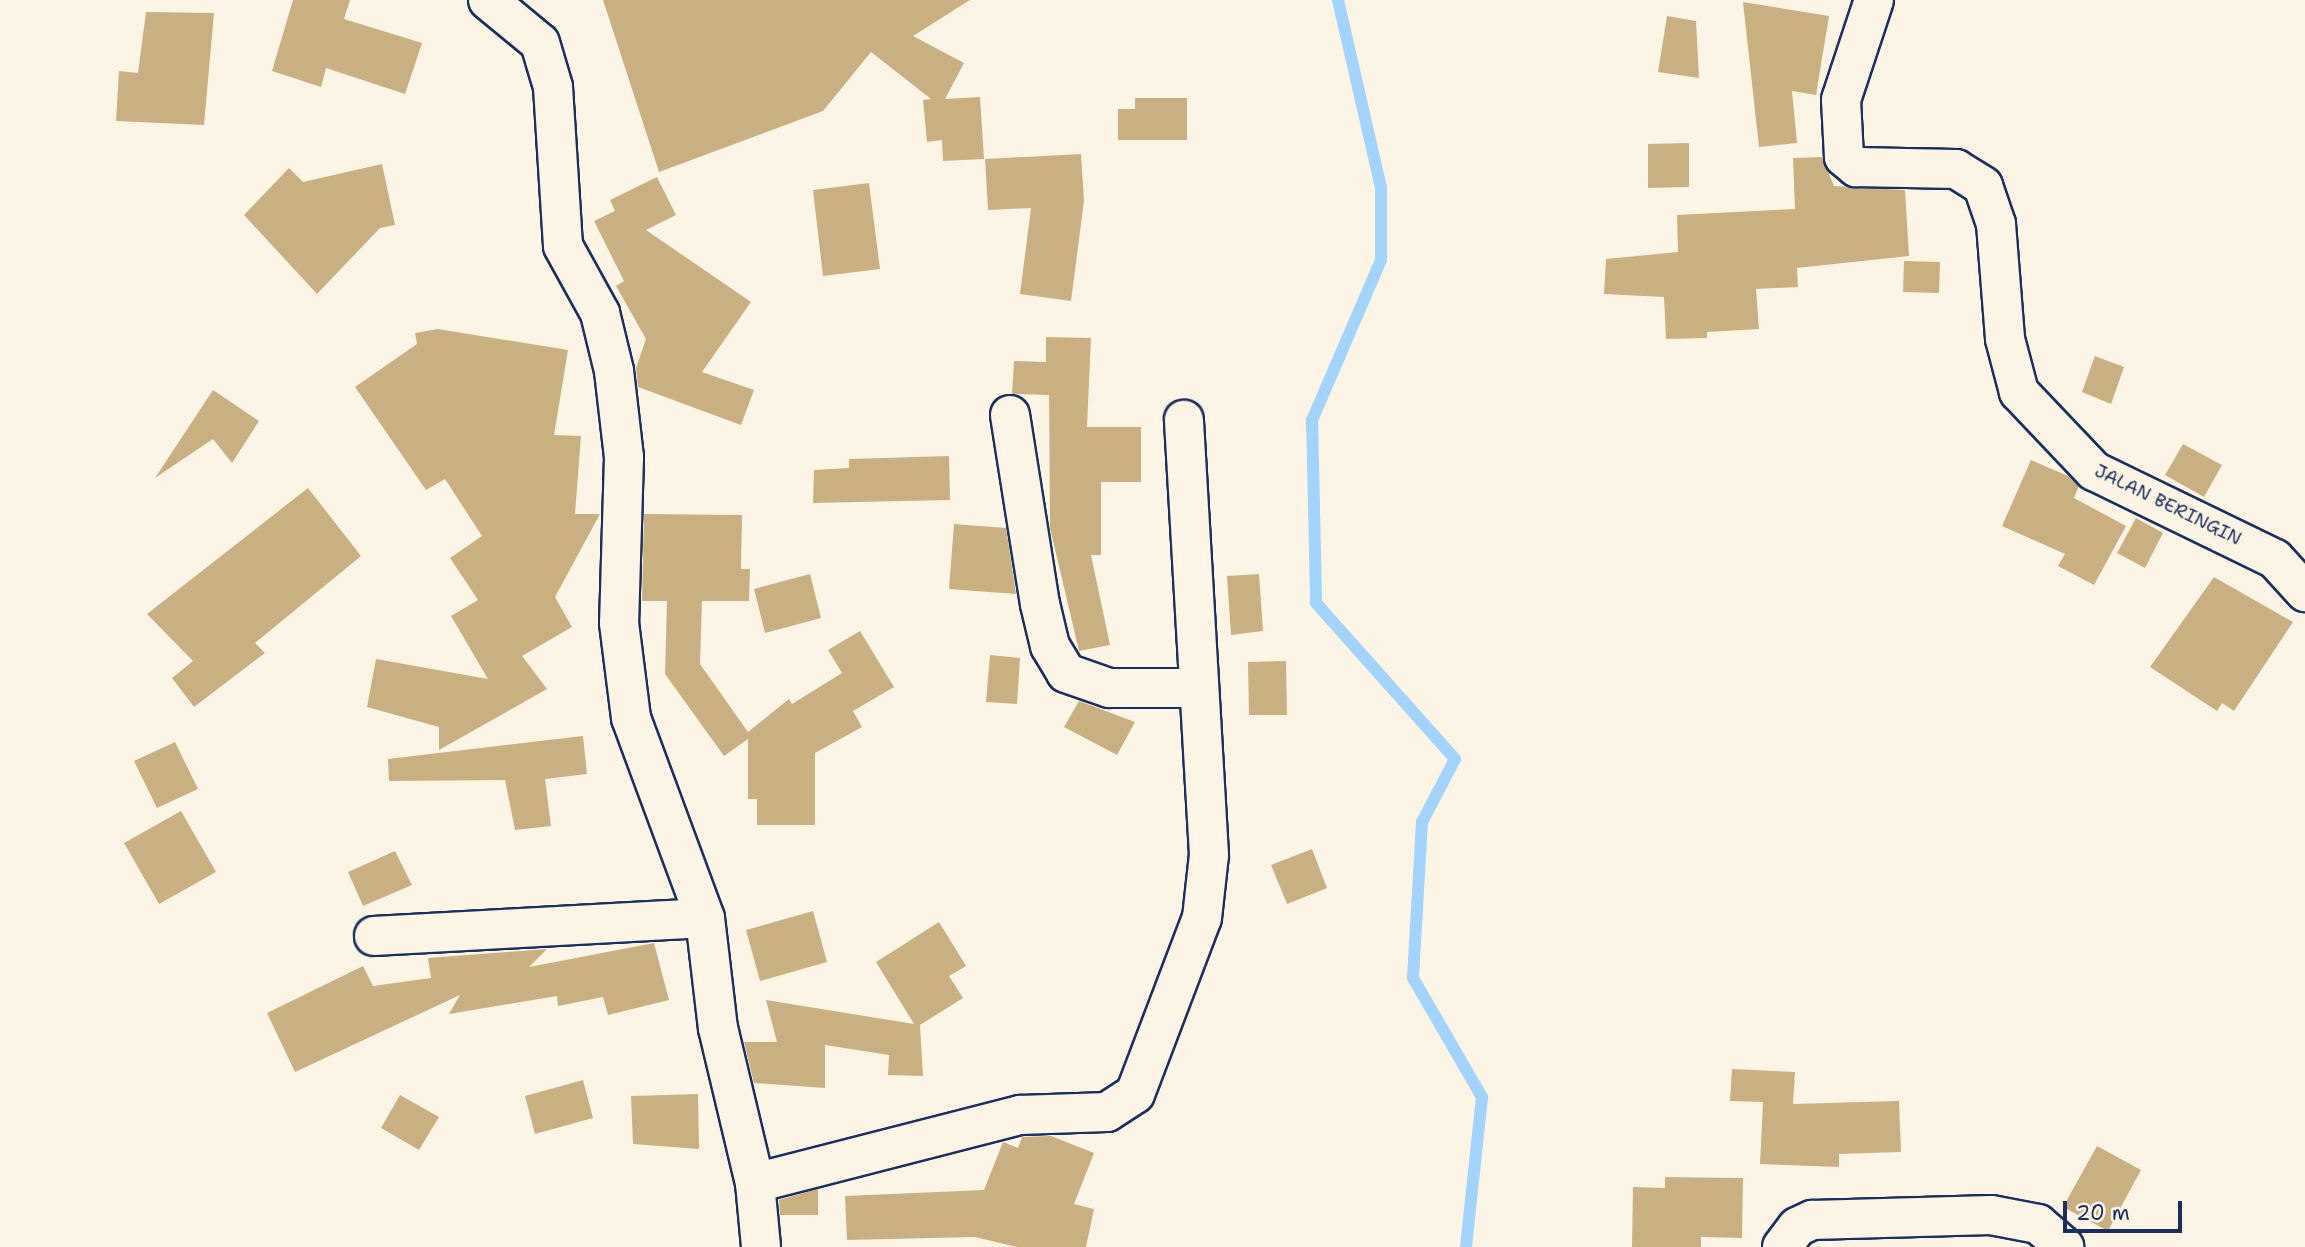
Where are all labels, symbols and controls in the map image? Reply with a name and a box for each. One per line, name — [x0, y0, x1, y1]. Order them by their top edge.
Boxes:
street label: JALAN BERINGIN — [2091, 460, 2245, 550]
scale bar — [2067, 1188, 2186, 1232]
text: 20 m — [2076, 1199, 2130, 1227]

